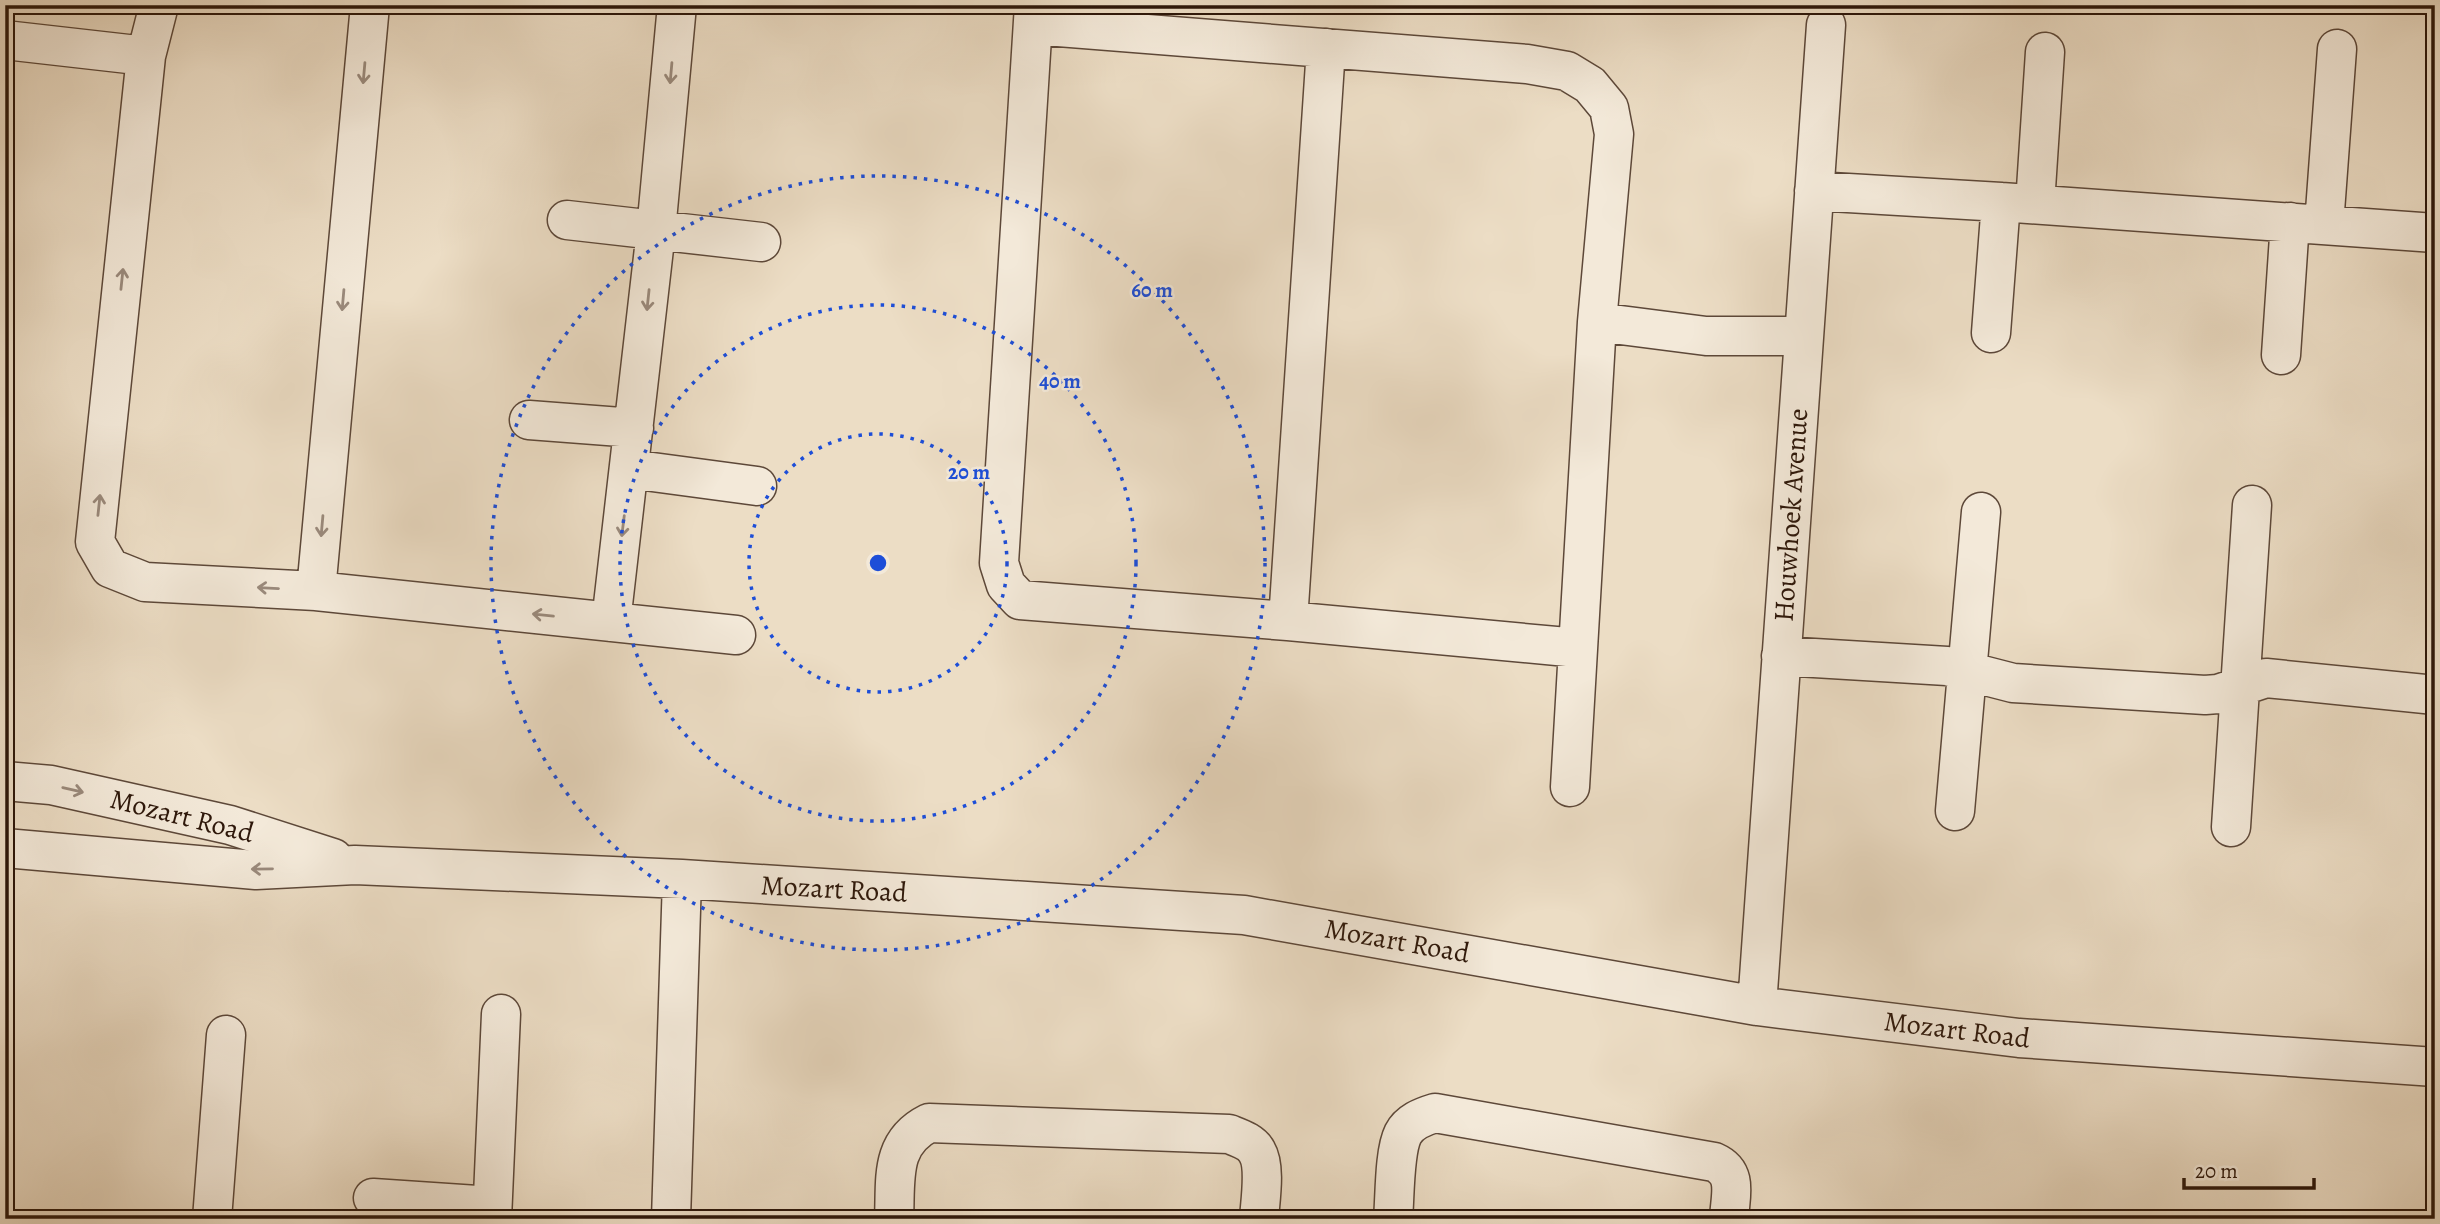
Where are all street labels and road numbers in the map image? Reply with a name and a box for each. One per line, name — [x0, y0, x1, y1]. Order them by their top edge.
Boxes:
street label: Houwhoek Avenue — [1765, 407, 1817, 623]
street label: Mozart Road — [106, 780, 259, 852]
street label: Mozart Road — [760, 866, 909, 912]
street label: Mozart Road — [1321, 910, 1474, 973]
street label: Mozart Road — [1882, 1002, 2033, 1058]

